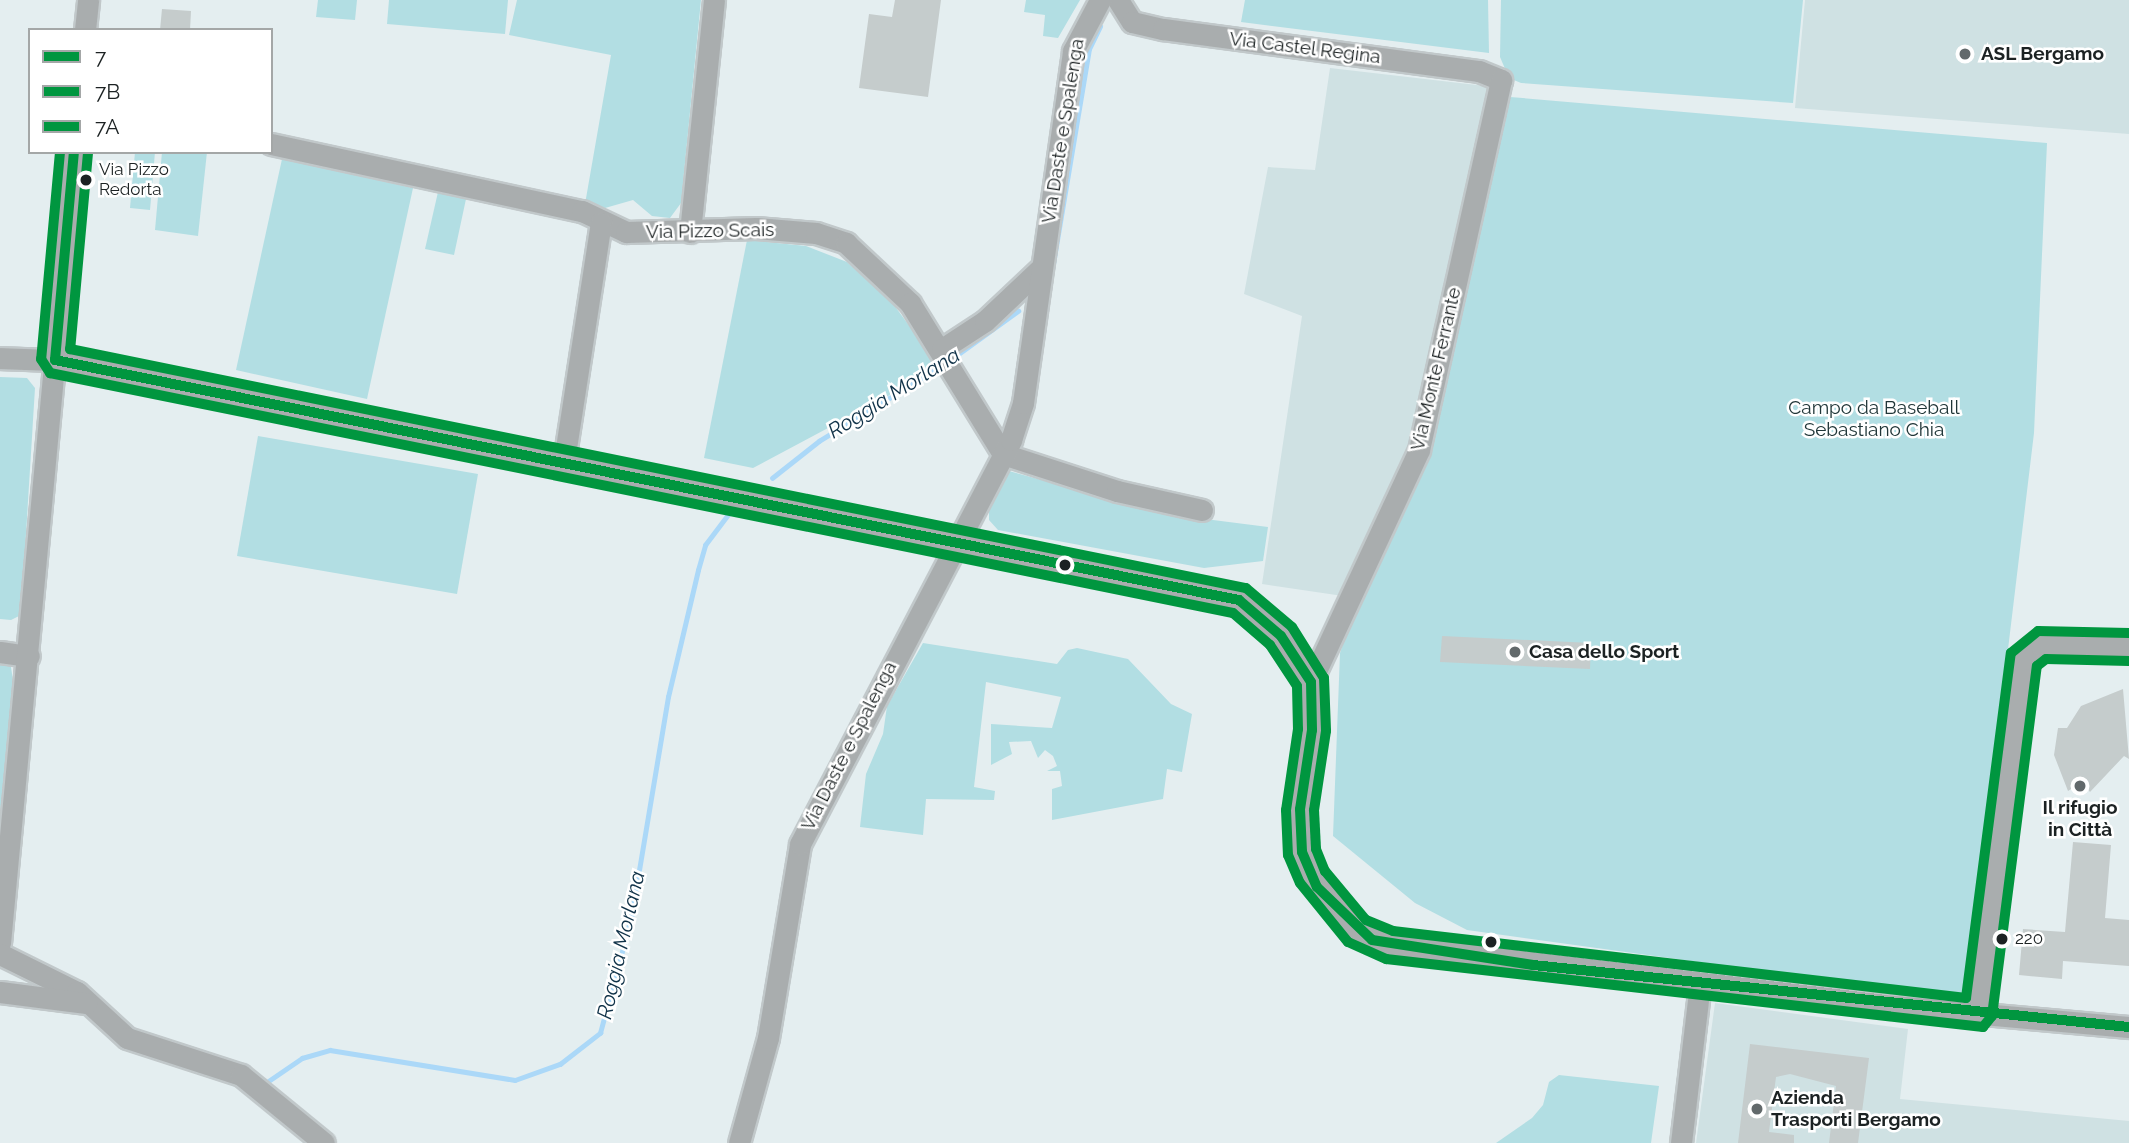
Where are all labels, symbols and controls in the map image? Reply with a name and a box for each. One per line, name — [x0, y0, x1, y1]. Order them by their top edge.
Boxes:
street label: Via Castel Regina — [1228, 27, 1382, 69]
legend — [28, 28, 273, 154]
street label: Via Daste e Spalenga — [1037, 37, 1089, 225]
place label: ASL Bergamo — [1981, 43, 2105, 65]
text: 7 — [95, 44, 106, 69]
marker: ASL Bergamo — [1955, 44, 1975, 64]
text: 7B — [95, 79, 120, 104]
text: 7A — [95, 114, 120, 139]
place label: Via Pizzo Redorta — [99, 160, 169, 200]
marker: Via Pizzo Redorta — [79, 173, 93, 187]
street label: Via Pizzo Scais — [646, 218, 774, 244]
street label: Via Monte Ferrante — [1406, 285, 1466, 453]
water label: Roggia Morlana — [823, 342, 965, 444]
park label: Campo da Baseball Sebastiano Chia — [1788, 397, 1960, 441]
unlabelled marker — [1058, 558, 1072, 572]
place label: Casa dello Sport — [1529, 641, 1679, 663]
marker: Casa dello Sport — [1507, 644, 1523, 660]
street label: Via Daste e Spalenga — [796, 658, 902, 834]
marker: Il rifugio in Città — [2072, 778, 2088, 794]
place label: Il rifugio in Città — [2042, 797, 2118, 841]
water label: Roggia Morlana — [592, 869, 650, 1021]
place label: 220 — [2015, 929, 2043, 949]
marker: 220 — [1995, 932, 2009, 946]
unlabelled marker — [1484, 935, 1498, 949]
place label: Azienda Trasporti Bergamo — [1771, 1087, 1941, 1131]
marker: Azienda Trasporti Bergamo — [1749, 1101, 1765, 1117]

